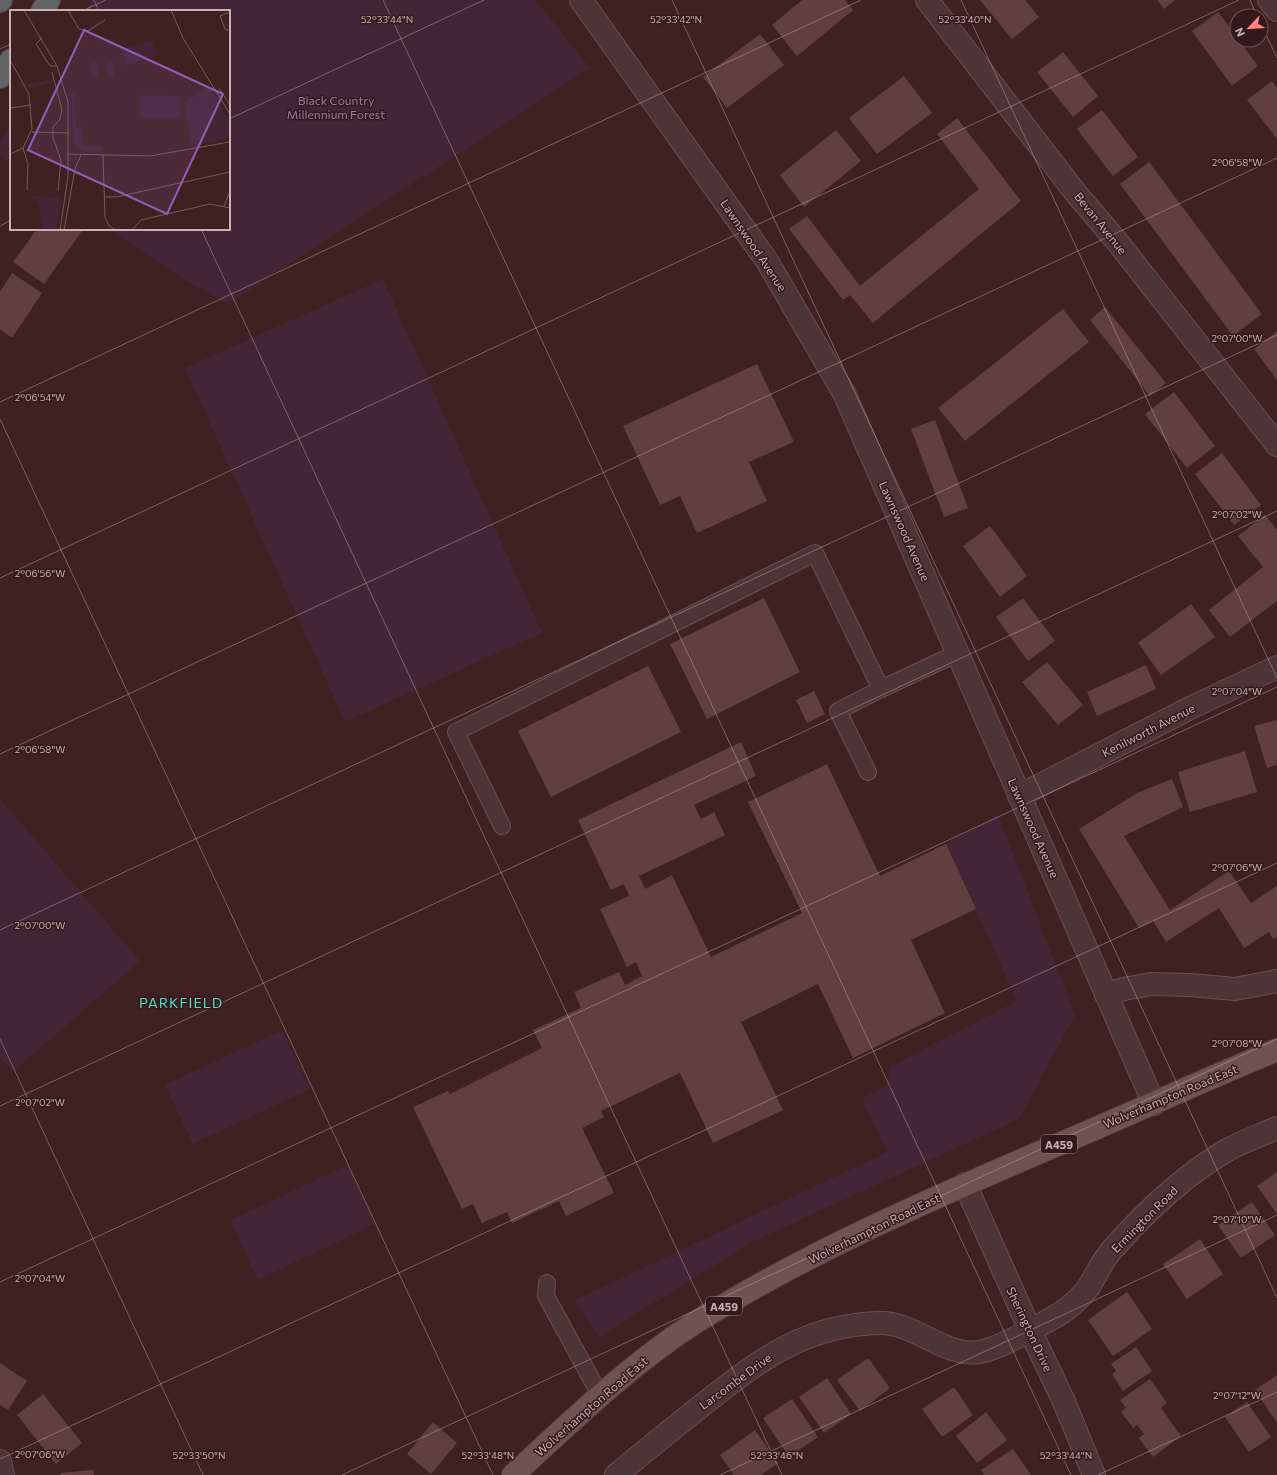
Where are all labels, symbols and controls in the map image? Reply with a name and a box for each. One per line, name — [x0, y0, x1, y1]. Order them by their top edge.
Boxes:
north arrow — [1229, 8, 1269, 48]
inset map — [10, 10, 230, 230]
text: 52°33'44"N — [361, 13, 413, 25]
text: 52°33'42"N — [650, 13, 702, 25]
text: 52°33'40"N — [938, 13, 992, 25]
text: N — [1232, 26, 1247, 39]
park label: Black Country Millennium Forest — [287, 93, 385, 121]
text: 2°06'58"W — [1212, 156, 1262, 168]
street label: Bevan Avenue — [1072, 189, 1130, 257]
street label: Lawnswood Avenue — [718, 196, 790, 294]
text: 2°07'00"W — [1211, 332, 1263, 344]
text: 2°06'54"W — [15, 391, 65, 403]
street label: Lawnswood Avenue — [877, 479, 933, 583]
text: 2°07'02"W — [1212, 508, 1262, 520]
text: 2°06'56"W — [15, 567, 65, 579]
text: 2°07'04"W — [1212, 685, 1262, 697]
street label: Kenilworth Avenue — [1099, 701, 1197, 759]
text: 2°06'58"W — [15, 743, 65, 755]
street label: Lawnswood Avenue — [1006, 776, 1062, 880]
text: 2°07'06"W — [1212, 861, 1262, 873]
text: 2°07'00"W — [14, 919, 66, 931]
district label: PARKFIELD — [139, 994, 223, 1011]
text: 2°07'08"W — [1212, 1037, 1262, 1049]
street label: Wolverhampton Road East — [1101, 1061, 1239, 1131]
text: 2°07'02"W — [15, 1096, 65, 1108]
road number: A459 — [1041, 1135, 1077, 1153]
street label: Ermington Road — [1108, 1183, 1180, 1255]
street label: Wolverhampton Road East — [806, 1190, 942, 1266]
text: 2°07'10"W — [1213, 1213, 1261, 1225]
text: 2°07'04"W — [15, 1272, 65, 1284]
street label: Sherington Drive — [1004, 1285, 1056, 1373]
road number: A459 — [706, 1297, 742, 1315]
street label: Larcombe Drive — [696, 1350, 774, 1412]
street label: Wolverhampton Road East — [532, 1353, 650, 1459]
text: 2°07'12"W — [1213, 1389, 1261, 1401]
text: 2°07'06"W — [15, 1448, 65, 1460]
text: 52°33'50"N — [172, 1449, 226, 1461]
text: 52°33'48"N — [462, 1449, 514, 1461]
text: 52°33'46"N — [751, 1449, 803, 1461]
text: 52°33'44"N — [1040, 1449, 1092, 1461]

